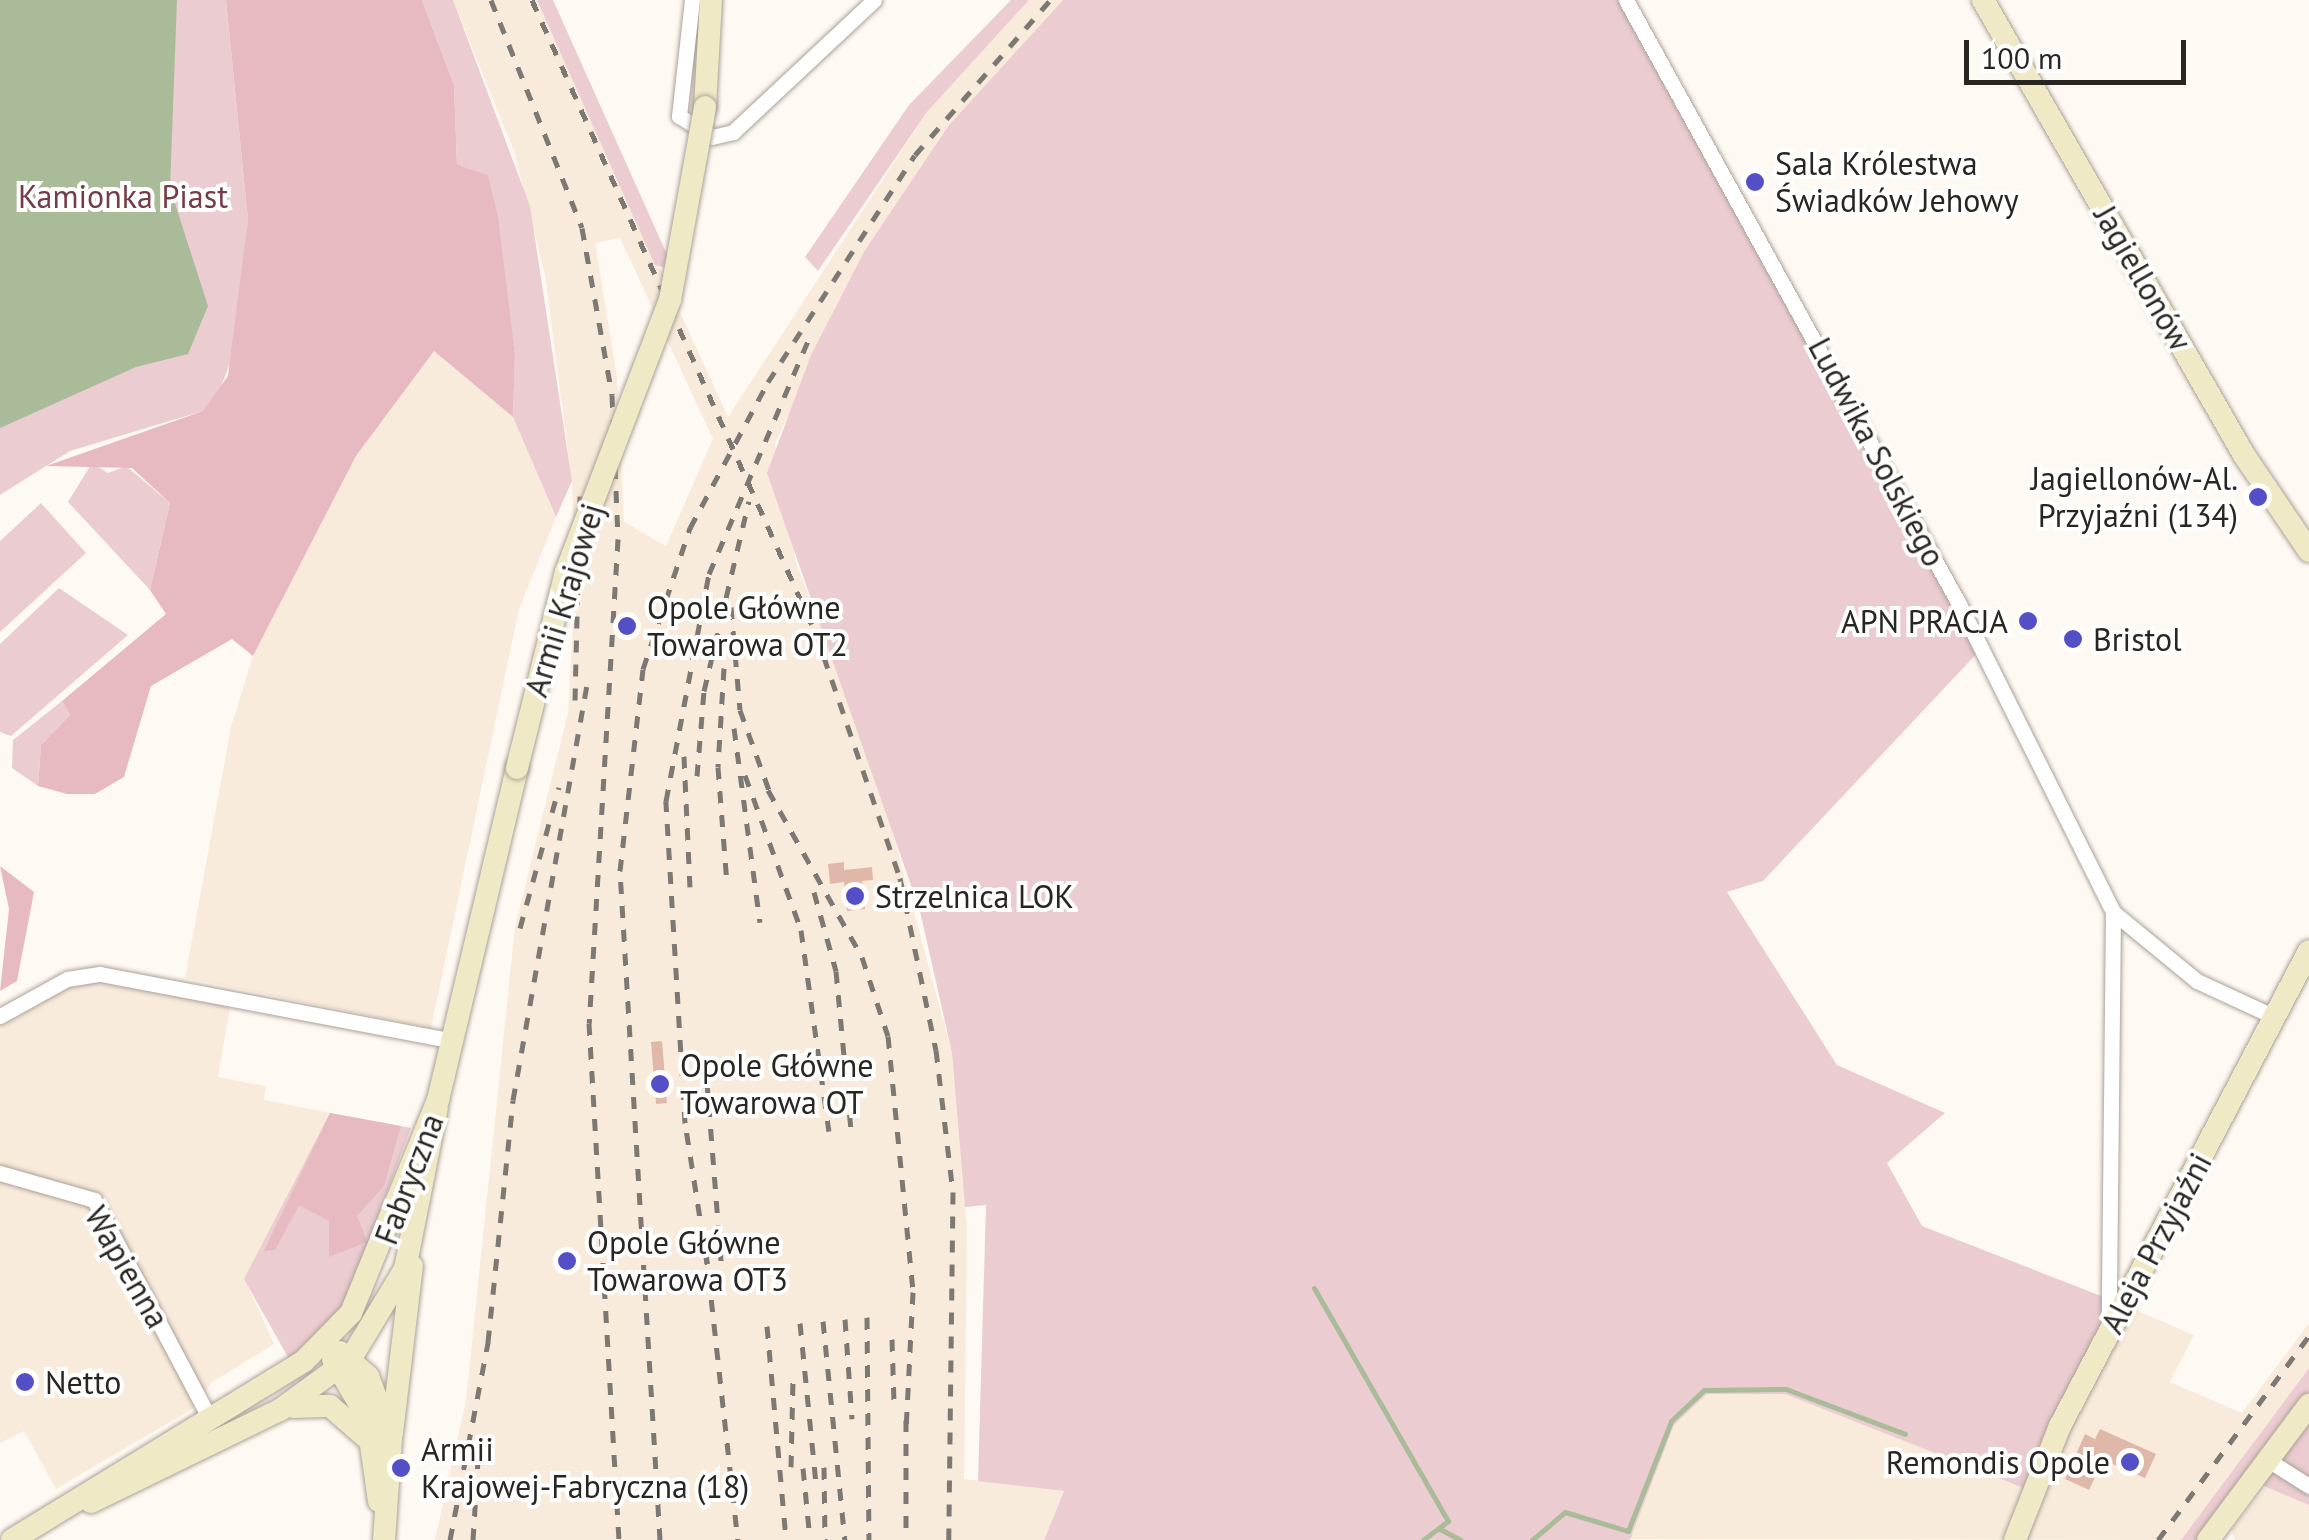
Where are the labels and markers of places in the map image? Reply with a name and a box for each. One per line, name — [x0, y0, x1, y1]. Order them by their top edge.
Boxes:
place label: Sala Królestwa Świadków Jehowy — [1775, 145, 2019, 220]
marker: Sala Królestwa Świadków Jehowy — [1744, 171, 1766, 193]
place label: Jagiellonów-Al. Przyjaźni (134) — [2031, 460, 2238, 535]
marker: Jagiellonów-Al. Przyjaźni (134) — [2247, 486, 2269, 508]
place label: Opole Główne Towarowa OT2 — [647, 589, 848, 664]
place label: APN PRACJA — [1841, 602, 2008, 640]
marker: APN PRACJA — [2017, 610, 2039, 632]
marker: Opole Główne Towarowa OT2 — [616, 615, 638, 637]
place label: Bristol — [2093, 620, 2182, 658]
marker: Bristol — [2062, 628, 2084, 650]
place label: Strzelnica LOK — [875, 877, 1074, 915]
marker: Strzelnica LOK — [844, 885, 866, 907]
place label: Opole Główne Towarowa OT — [680, 1047, 874, 1122]
marker: Opole Główne Towarowa OT — [649, 1073, 671, 1095]
place label: Opole Główne Towarowa OT3 — [587, 1224, 788, 1299]
marker: Opole Główne Towarowa OT3 — [556, 1250, 578, 1272]
place label: Netto — [45, 1363, 121, 1401]
marker: Netto — [14, 1371, 36, 1393]
place label: Armii Krajowej-Fabryczna (18) — [421, 1431, 749, 1506]
place label: Remondis Opole — [1886, 1443, 2110, 1481]
marker: Remondis Opole — [2119, 1451, 2141, 1473]
marker: Armii Krajowej-Fabryczna (18) — [390, 1457, 412, 1479]

